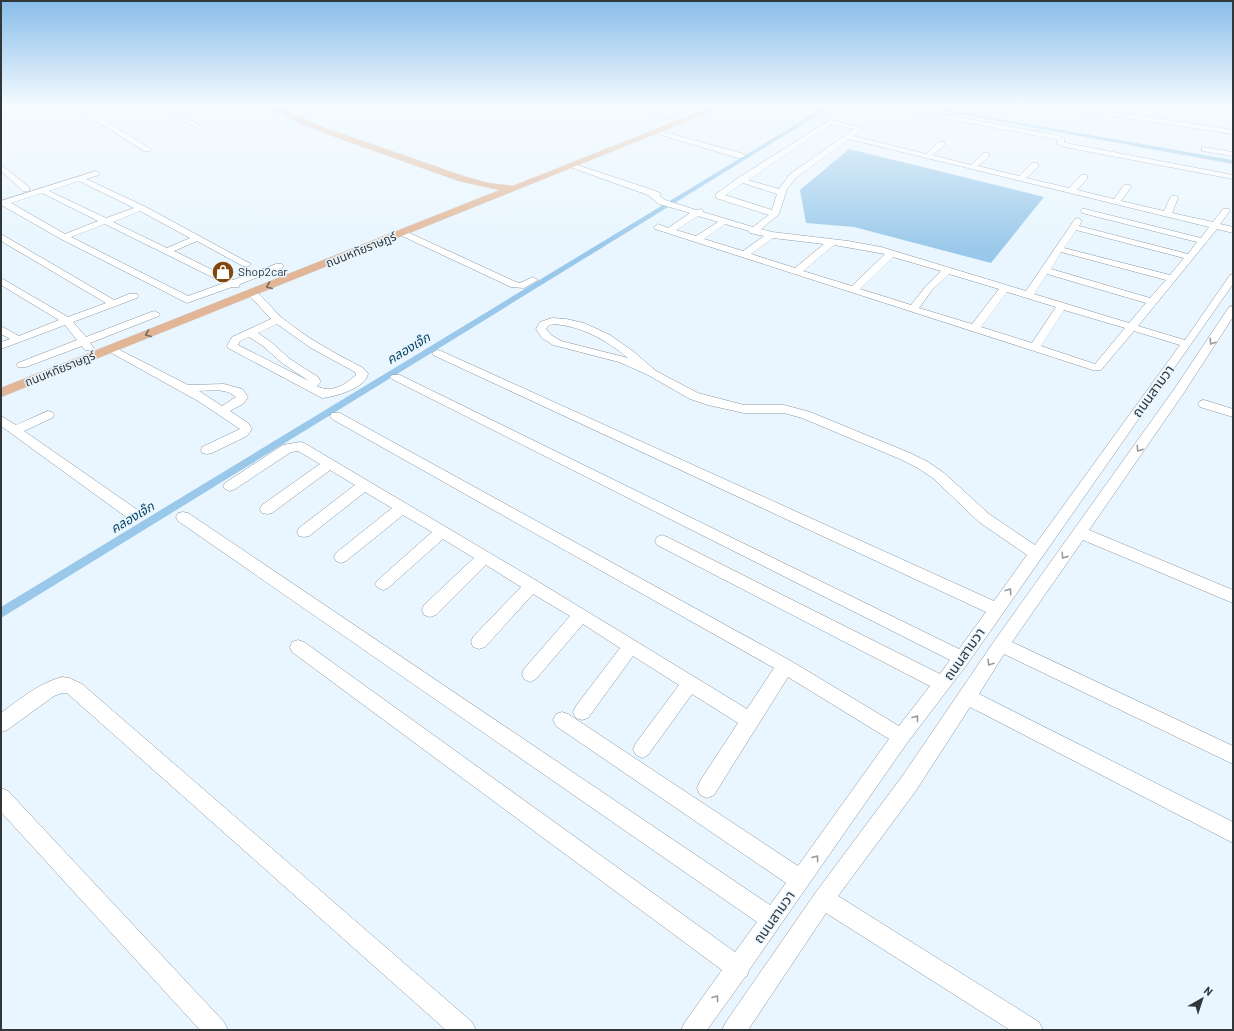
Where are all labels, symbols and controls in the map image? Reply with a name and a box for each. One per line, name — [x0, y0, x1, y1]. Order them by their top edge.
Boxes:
street label: ถนนหทัยราษฎร์ — [323, 228, 399, 271]
shop icon: Shop2car — [210, 259, 236, 285]
place label: Shop2car — [238, 264, 288, 278]
one-way arrow — [265, 282, 272, 290]
water label: คลองเจ๊ก — [383, 328, 434, 367]
one-way arrow — [144, 330, 151, 338]
one-way arrow — [1209, 338, 1217, 345]
street label: ถนนหทัยราษฎร์ — [22, 347, 98, 390]
street label: ถนนสามวา — [1128, 361, 1177, 420]
one-way arrow — [1137, 445, 1144, 452]
water label: คลองเจ๊ก — [107, 497, 158, 536]
one-way arrow — [1061, 552, 1069, 559]
one-way arrow — [1004, 588, 1011, 595]
street label: ถนนสามวา — [939, 624, 988, 683]
one-way arrow — [987, 659, 995, 666]
one-way arrow — [911, 716, 918, 723]
one-way arrow — [811, 856, 818, 863]
street label: ถนนสามวา — [749, 887, 798, 946]
north arrow — [1182, 979, 1222, 1019]
text: N — [1202, 983, 1216, 998]
one-way arrow — [711, 996, 718, 1003]

